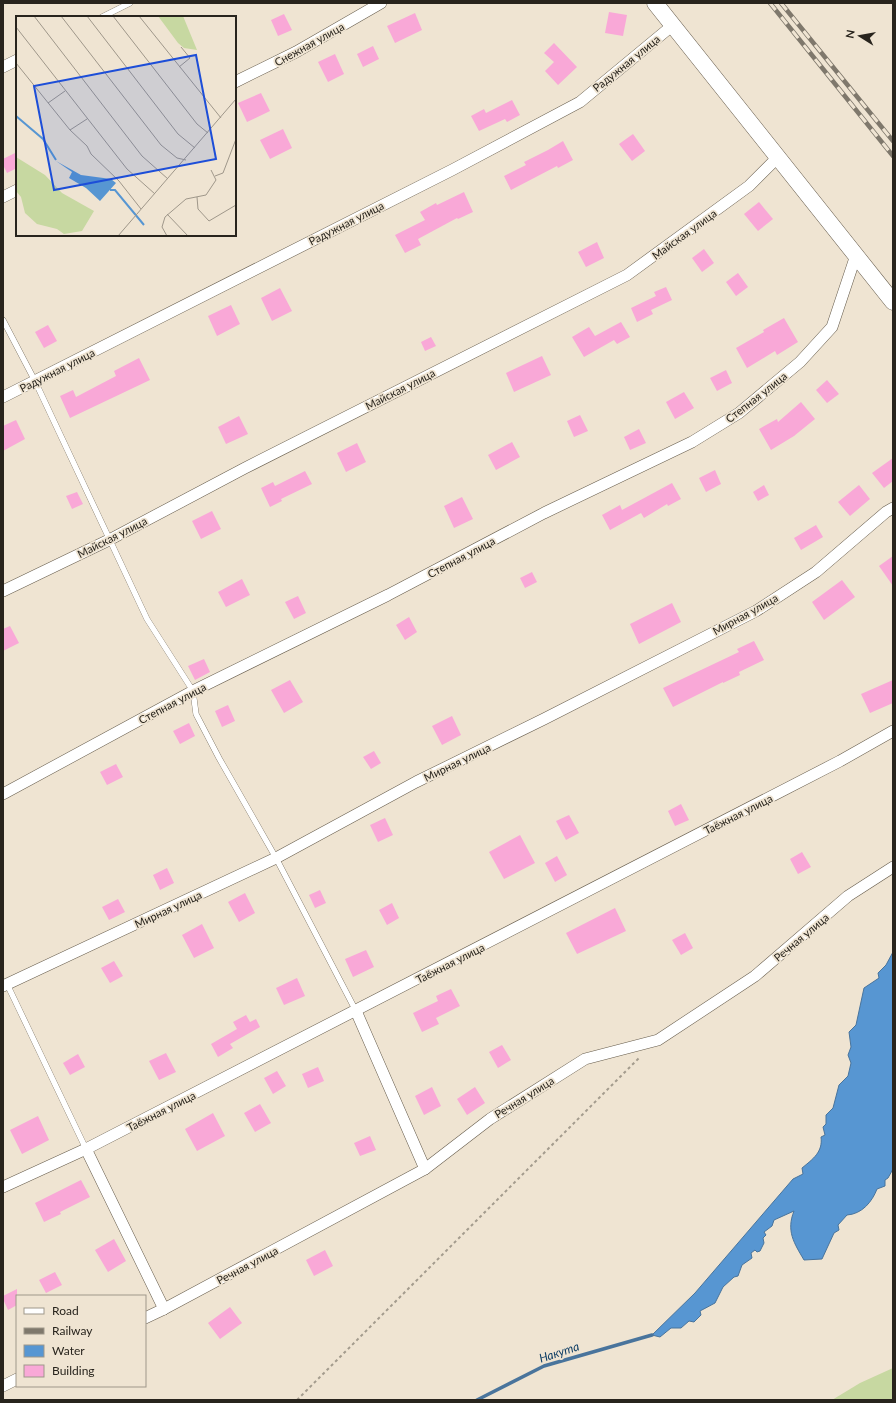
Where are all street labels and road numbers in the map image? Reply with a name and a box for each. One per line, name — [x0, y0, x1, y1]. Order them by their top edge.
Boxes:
street label: Снежная улица — [272, 19, 346, 69]
street label: Радужная улица — [590, 32, 662, 94]
street label: Радужная улица — [306, 198, 386, 248]
street label: Майская улица — [649, 206, 719, 262]
street label: Радужная улица — [17, 345, 97, 395]
street label: Майская улица — [363, 366, 437, 412]
street label: Степная улица — [723, 369, 789, 425]
street label: Майская улица — [75, 514, 149, 560]
street label: Степная улица — [425, 534, 497, 580]
street label: Мирная улица — [710, 591, 780, 637]
street label: Степная улица — [136, 680, 208, 726]
street label: Мирная улица — [422, 740, 492, 784]
street label: Таёжная улица — [702, 791, 774, 837]
street label: Мирная улица — [132, 888, 204, 930]
street label: Речная улица — [771, 910, 831, 964]
street label: Таёжная улица — [414, 940, 486, 986]
street label: Речная улица — [492, 1074, 556, 1120]
street label: Таёжная улица — [125, 1088, 197, 1134]
street label: Речная улица — [214, 1243, 280, 1287]

